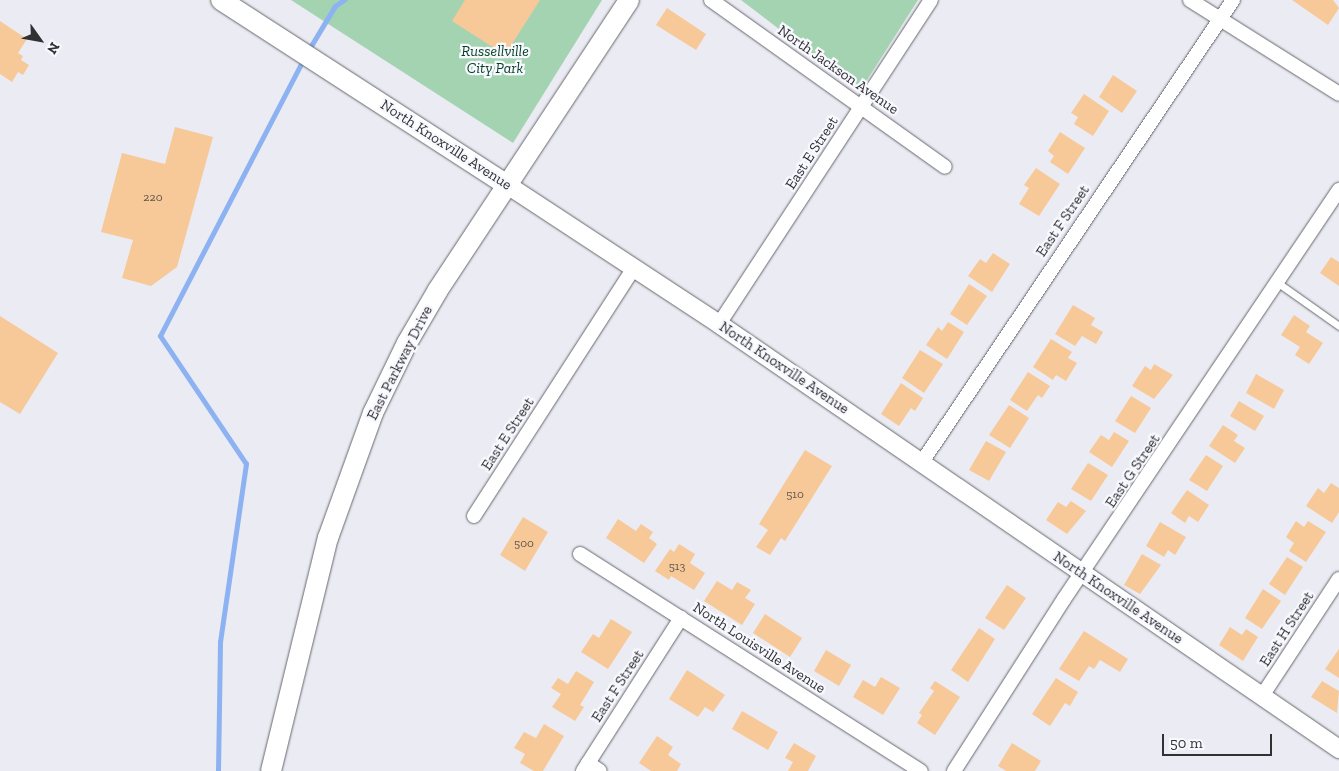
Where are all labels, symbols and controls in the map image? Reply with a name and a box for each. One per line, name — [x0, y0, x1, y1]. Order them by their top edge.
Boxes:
north arrow — [15, 15, 65, 65]
street label: North Jackson Avenue — [774, 21, 902, 119]
text: N — [43, 39, 63, 57]
park label: Russellville City Park — [461, 42, 529, 77]
street label: North Knoxville Avenue — [377, 96, 515, 194]
street label: East E Street — [782, 113, 842, 193]
street label: East F Street — [1032, 182, 1094, 260]
house number: 220 — [143, 191, 163, 205]
street label: East Parkway Drive — [363, 303, 437, 423]
street label: North Knoxville Avenue — [715, 318, 853, 418]
street label: East E Street — [478, 394, 538, 474]
street label: East G Street — [1102, 431, 1164, 511]
house number: 510 — [786, 488, 804, 502]
house number: 500 — [514, 537, 534, 551]
street label: North Knoxville Avenue — [1049, 548, 1187, 648]
house number: 513 — [669, 560, 685, 574]
street label: East H Street — [1256, 588, 1318, 670]
street label: North Louisville Avenue — [689, 598, 829, 698]
street label: East F Street — [588, 646, 648, 726]
scale bar — [1164, 724, 1274, 756]
text: 50 m — [1170, 734, 1203, 752]

